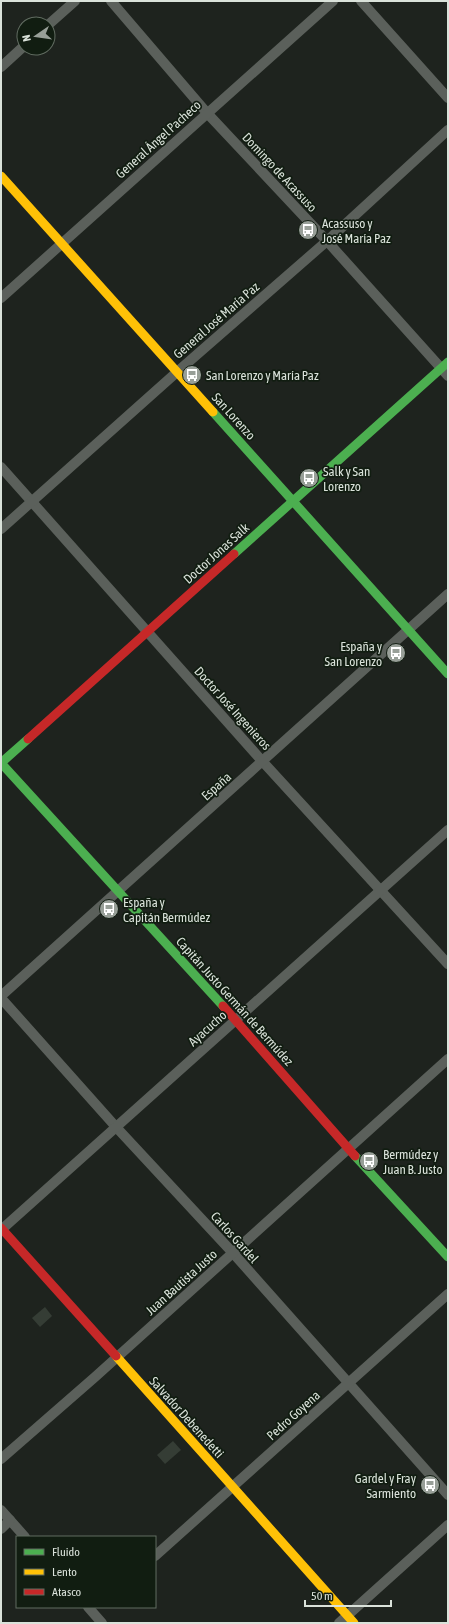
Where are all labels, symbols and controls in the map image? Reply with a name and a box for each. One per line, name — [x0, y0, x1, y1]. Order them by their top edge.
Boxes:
north arrow — [16, 16, 56, 56]
text: N — [20, 34, 33, 43]
street label: General Ángel Pacheco — [113, 97, 204, 181]
street label: Domingo de Acassuso — [239, 130, 320, 215]
place label: Acassuso y José María Paz — [322, 216, 391, 246]
bus stop icon: Acassuso y José María Paz — [297, 219, 319, 241]
street label: General José María Paz — [170, 279, 262, 362]
bus stop icon: San Lorenzo y María Paz — [181, 364, 203, 386]
place label: San Lorenzo y María Paz — [206, 368, 319, 383]
street label: San Lorenzo — [209, 390, 258, 443]
place label: Salk y San Lorenzo — [323, 464, 370, 494]
bus stop icon: Salk y San Lorenzo — [298, 467, 320, 489]
street label: Doctor Jonas Salk — [180, 520, 252, 587]
place label: España y San Lorenzo — [325, 639, 383, 669]
bus stop icon: España y San Lorenzo — [385, 642, 407, 664]
street label: Doctor José Ingenieros — [191, 664, 274, 753]
street label: España — [198, 769, 234, 804]
place label: España y Capitán Bermúdez — [123, 895, 211, 925]
bus stop icon: España y Capitán Bermúdez — [98, 898, 120, 920]
street label: Capitán Justo Germán de Bermúdez — [173, 934, 297, 1069]
street label: Ayacucho — [185, 1007, 229, 1049]
place label: Bermúdez y Juan B. Justo — [383, 1147, 443, 1177]
bus stop icon: Bermúdez y Juan B. Justo — [358, 1150, 380, 1172]
street label: Carlos Gardel — [208, 1209, 262, 1266]
street label: Juan Bautista Justo — [143, 1246, 220, 1318]
street label: Salvador Debenedetti — [146, 1374, 227, 1461]
street label: Pedro Goyena — [264, 1388, 323, 1443]
place label: Gardel y Fray Sarmiento — [355, 1471, 417, 1501]
bus stop icon: Gardel y Fray Sarmiento — [419, 1474, 441, 1496]
legend — [16, 1536, 156, 1608]
text: Fluido — [52, 1545, 80, 1559]
text: Lento — [52, 1565, 77, 1579]
scale bar — [305, 1582, 391, 1608]
text: Atasco — [52, 1585, 82, 1599]
text: 50 m — [311, 1589, 333, 1603]

